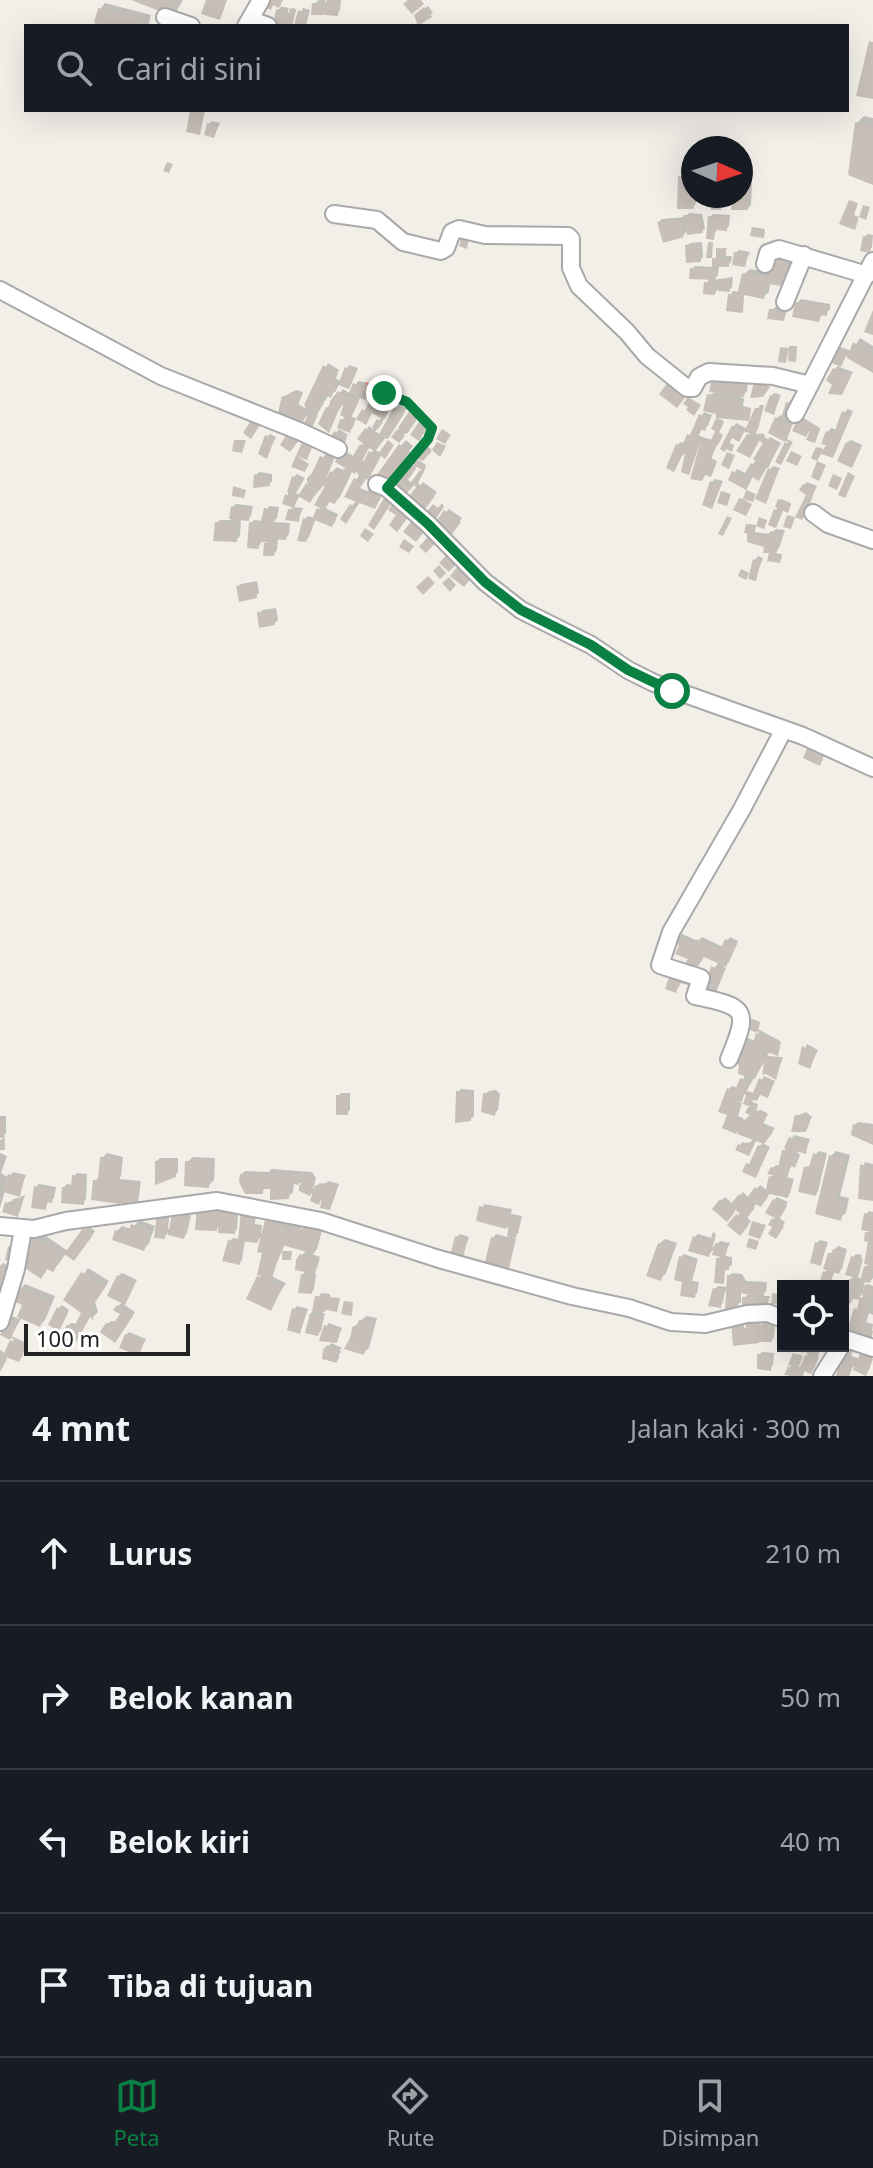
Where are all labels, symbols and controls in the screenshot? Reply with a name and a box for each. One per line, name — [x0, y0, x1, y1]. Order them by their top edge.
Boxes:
search box — [24, 24, 849, 112]
icon: search — [52, 46, 96, 90]
text: Cari di sini — [116, 48, 262, 89]
north arrow — [681, 136, 753, 208]
route end — [366, 375, 402, 411]
route start — [654, 673, 690, 709]
map controls — [777, 1280, 849, 1352]
button: locate — [777, 1280, 849, 1352]
scale bar — [24, 1320, 190, 1356]
text: 100 m — [36, 1323, 100, 1353]
text: 4 mnt — [32, 1405, 130, 1451]
text: Jalan kaki · 300 m — [630, 1410, 841, 1446]
icon: ahead — [32, 1531, 76, 1575]
text: Lurus — [108, 1533, 192, 1574]
text: 210 m — [765, 1535, 841, 1571]
icon: right — [32, 1675, 76, 1719]
text: Belok kanan — [108, 1677, 294, 1718]
text: 50 m — [780, 1679, 841, 1715]
icon: left — [32, 1819, 76, 1863]
text: Belok kiri — [108, 1821, 250, 1862]
text: 40 m — [780, 1823, 841, 1859]
icon: arrive — [32, 1963, 76, 2007]
text: Tiba di tujuan — [108, 1965, 313, 2006]
tab: Peta — [114, 2074, 160, 2152]
tab: Rute — [387, 2074, 434, 2152]
tab: Disimpan — [661, 2074, 759, 2152]

